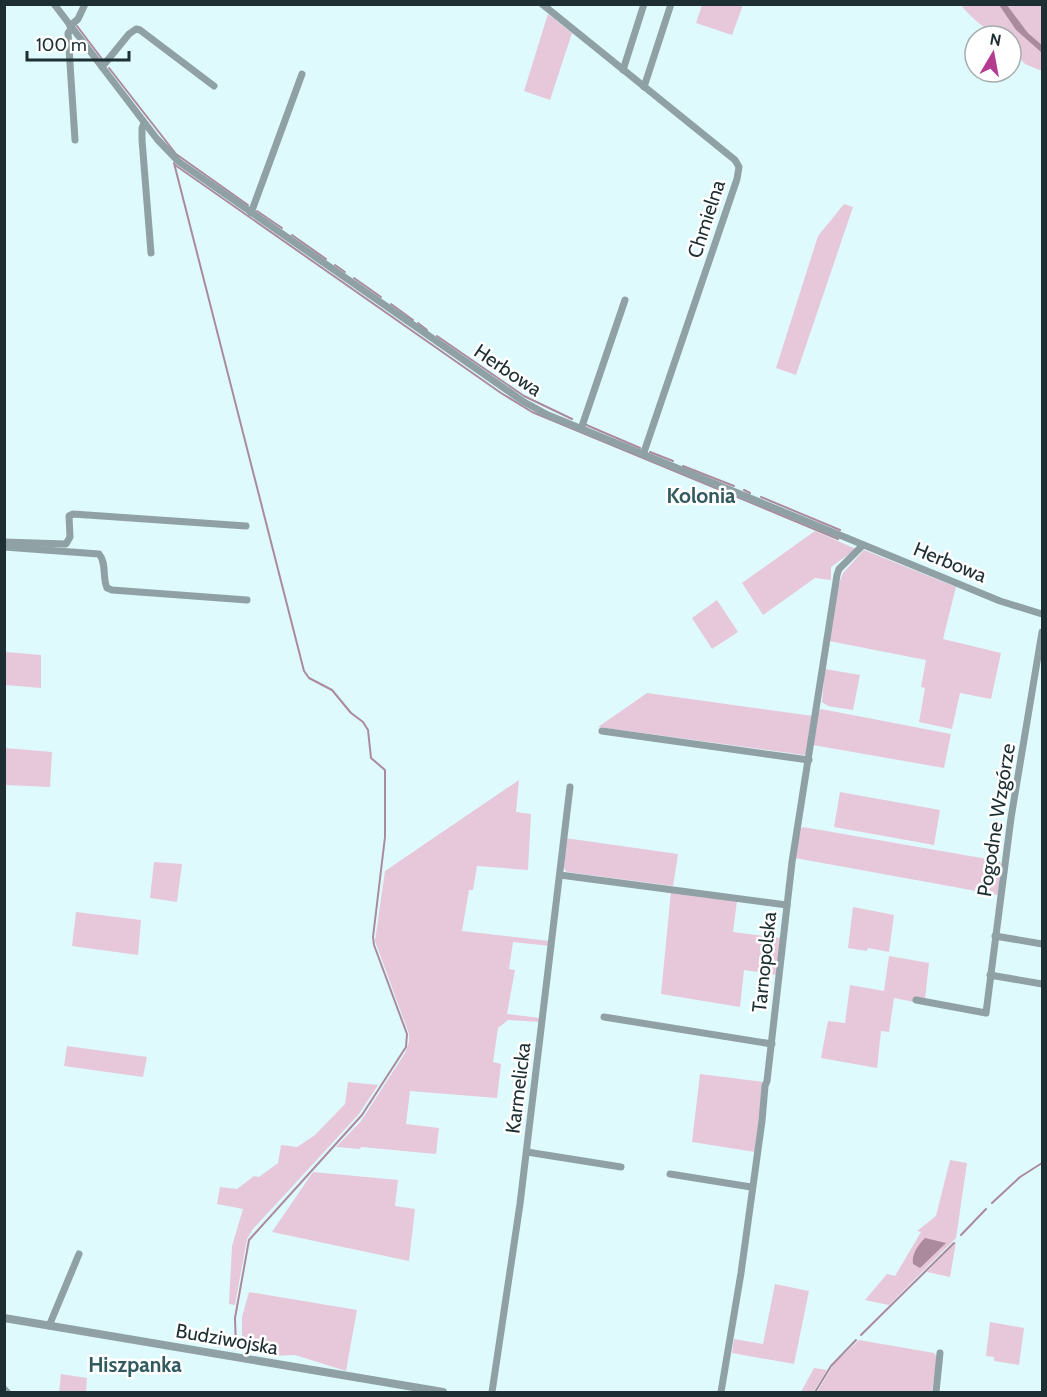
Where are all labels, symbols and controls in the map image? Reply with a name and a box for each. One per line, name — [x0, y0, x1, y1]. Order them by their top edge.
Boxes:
scale bar — [27, 24, 129, 62]
north arrow — [963, 24, 1023, 84]
text: N — [988, 29, 1003, 50]
text: 100 m — [36, 34, 87, 56]
street label: Chmielna — [682, 177, 730, 261]
street label: Herbowa — [470, 339, 547, 402]
district label: Kolonia — [667, 483, 736, 508]
street label: Herbowa — [910, 537, 990, 588]
street label: Pogodne Wzgórze — [972, 742, 1020, 898]
street label: Tarnopolska — [747, 910, 781, 1014]
street label: Karmelicka — [501, 1041, 536, 1135]
street label: Budziwojska — [174, 1318, 280, 1360]
district label: Hiszpanka — [88, 1352, 182, 1377]

